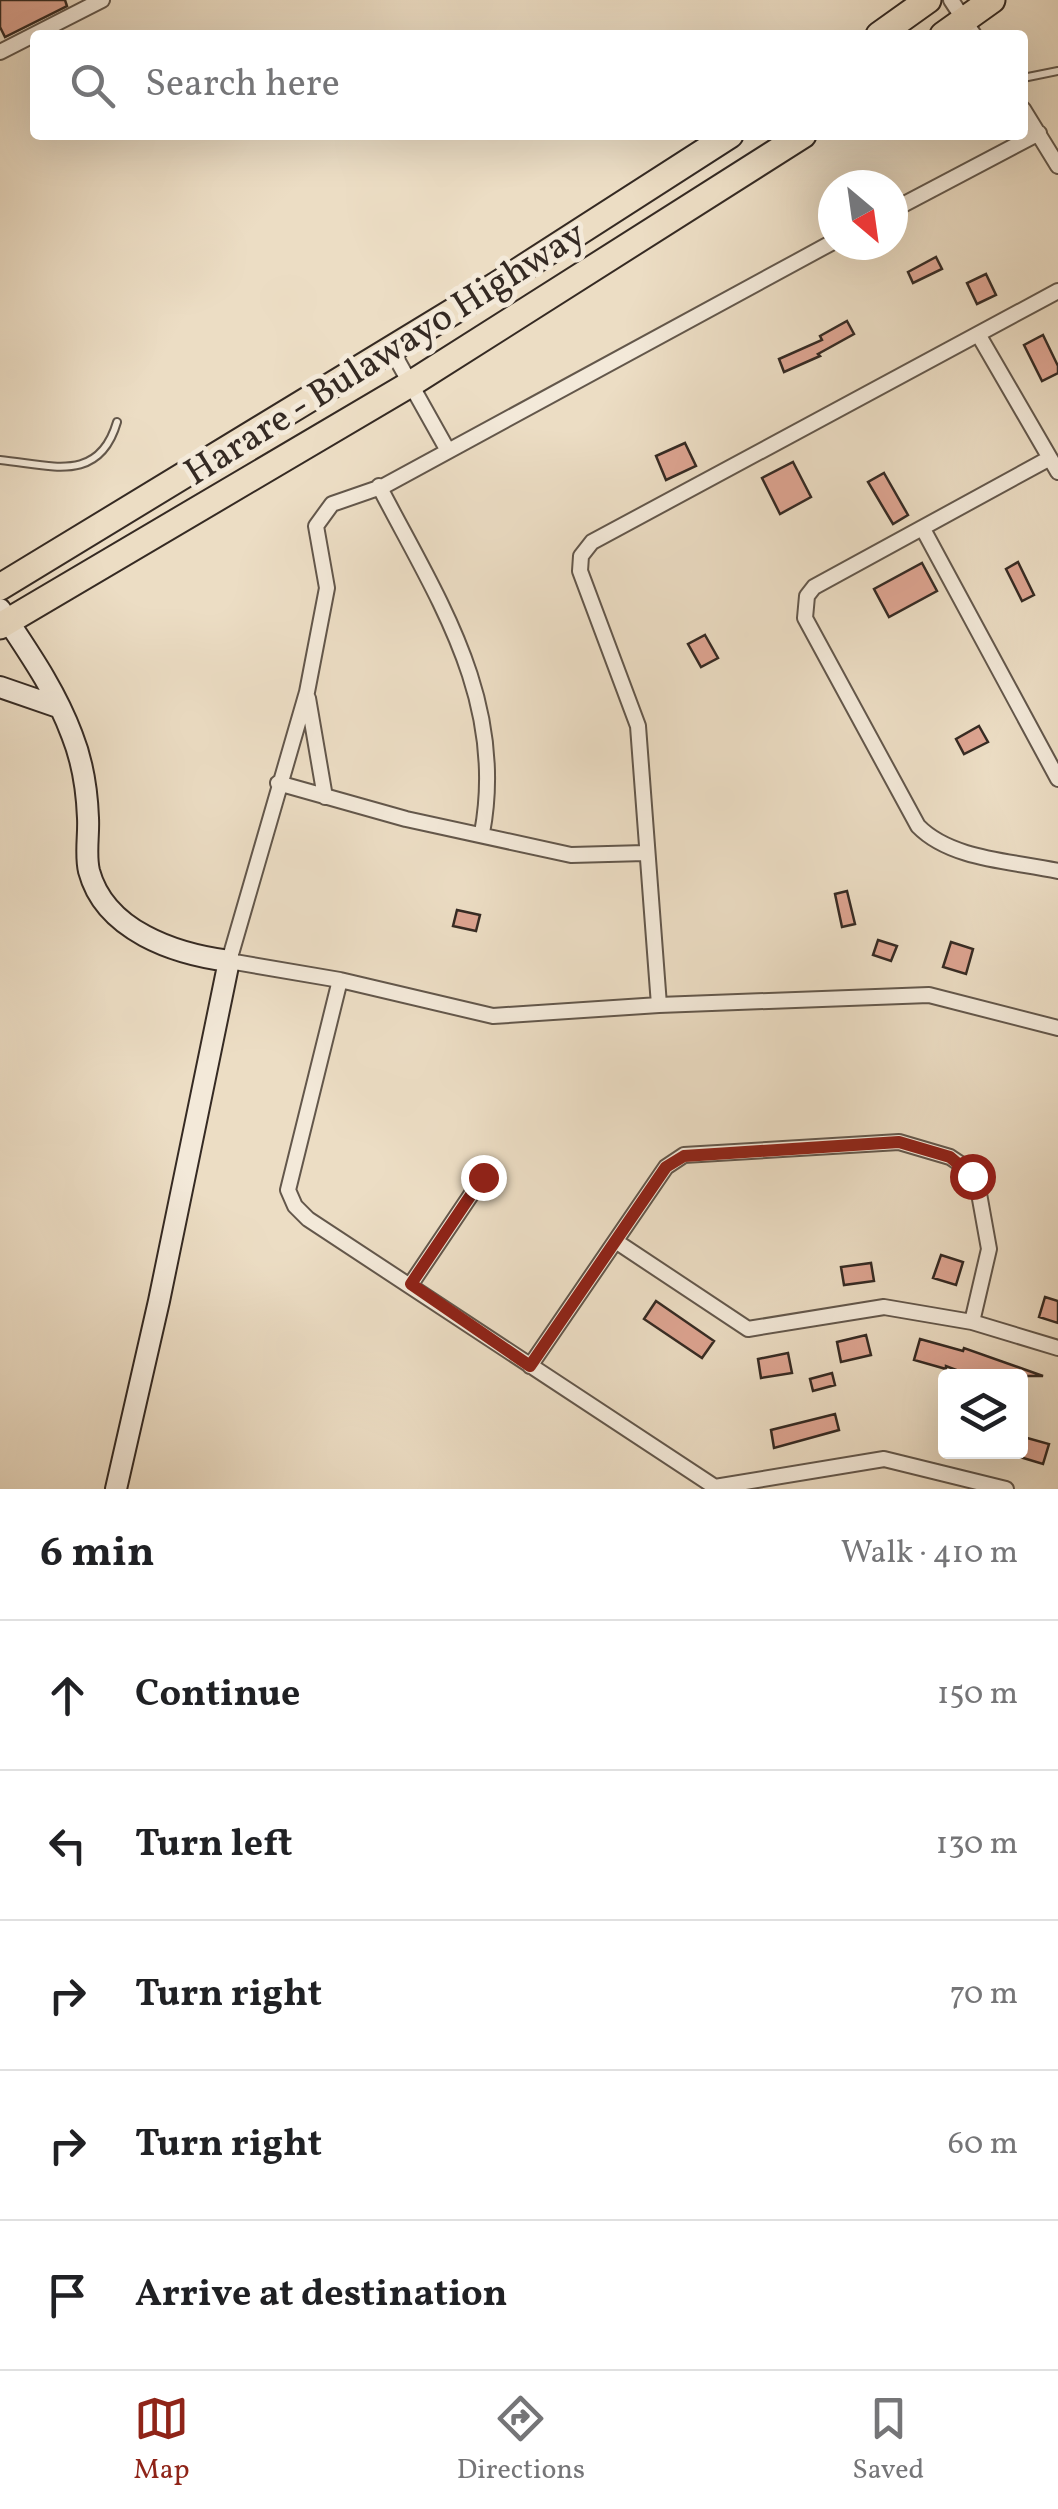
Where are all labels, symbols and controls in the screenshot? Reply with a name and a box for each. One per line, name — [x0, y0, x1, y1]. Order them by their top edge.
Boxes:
search box — [30, 30, 1028, 140]
icon: search — [65, 58, 120, 113]
text: Search here — [145, 59, 340, 112]
north arrow — [818, 170, 908, 260]
street label: Harare - Bulawayo Highway — [175, 210, 597, 500]
route start — [950, 1154, 996, 1200]
route end — [461, 1155, 507, 1201]
map controls — [938, 1369, 1028, 1459]
button: layers — [938, 1369, 1028, 1459]
text: 6 min — [40, 1525, 155, 1584]
text: Walk · 410 m — [841, 1532, 1018, 1576]
icon: ahead — [40, 1668, 95, 1723]
text: Continue — [135, 1669, 300, 1722]
text: 150 m — [937, 1673, 1018, 1717]
icon: left — [40, 1818, 95, 1873]
text: Turn left — [135, 1819, 292, 1872]
text: 130 m — [936, 1823, 1018, 1867]
icon: right — [40, 1968, 95, 2023]
text: Turn right — [135, 1969, 322, 2022]
text: 70 m — [950, 1973, 1018, 2017]
icon: right — [40, 2118, 95, 2173]
text: Turn right — [135, 2119, 322, 2172]
text: 60 m — [948, 2123, 1018, 2167]
icon: arrive — [40, 2268, 95, 2323]
text: Arrive at destination — [135, 2269, 508, 2322]
tab: Map — [134, 2391, 190, 2490]
tab: Directions — [457, 2391, 585, 2490]
tab: Saved — [852, 2391, 924, 2490]

